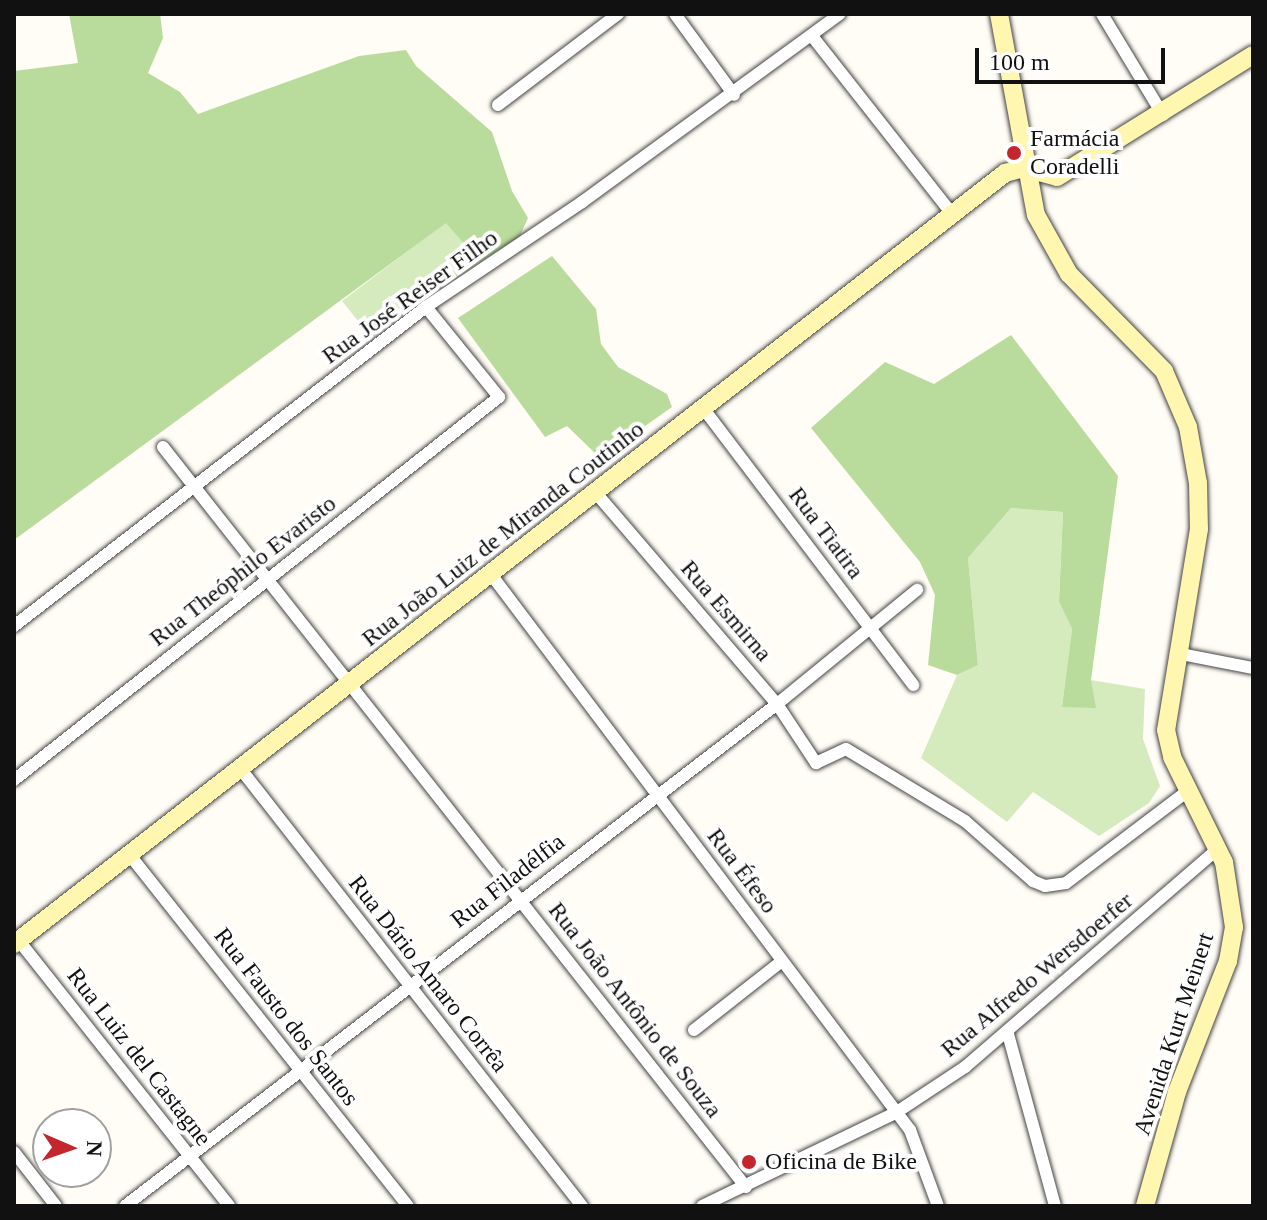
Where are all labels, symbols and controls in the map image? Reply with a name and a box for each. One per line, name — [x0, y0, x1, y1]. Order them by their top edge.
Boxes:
scale bar — [979, 32, 1169, 82]
text: 100 m — [989, 49, 1050, 75]
place label: Farmácia Coradelli — [1030, 125, 1119, 181]
marker: Farmácia Coradelli — [1005, 144, 1023, 162]
street label: Rua José Reiser Filho — [317, 224, 503, 370]
street label: Rua João Luiz de Miranda Coutinho — [356, 415, 650, 653]
street label: Rua Tiatira — [782, 481, 870, 585]
street label: Rua Theóphilo Evaristo — [144, 489, 342, 653]
street label: Rua Esmirna — [674, 555, 778, 667]
street label: Rua Éfeso — [701, 823, 783, 919]
street label: Rua Filadélfia — [445, 828, 571, 934]
street label: Rua Dário Amaro Corrêa — [342, 869, 514, 1079]
street label: Rua Alfredo Wersdoerfer — [935, 886, 1139, 1064]
street label: Rua João Antônio de Souza — [542, 896, 728, 1124]
street label: Rua Fausto dos Santos — [208, 922, 364, 1112]
street label: Avenida Kurt Meinert — [1128, 929, 1220, 1139]
street label: Rua Luiz del Castagne — [61, 962, 217, 1152]
north arrow — [32, 1108, 112, 1188]
text: N — [82, 1140, 107, 1157]
place label: Oficina de Bike — [765, 1148, 917, 1176]
marker: Oficina de Bike — [740, 1153, 758, 1171]

